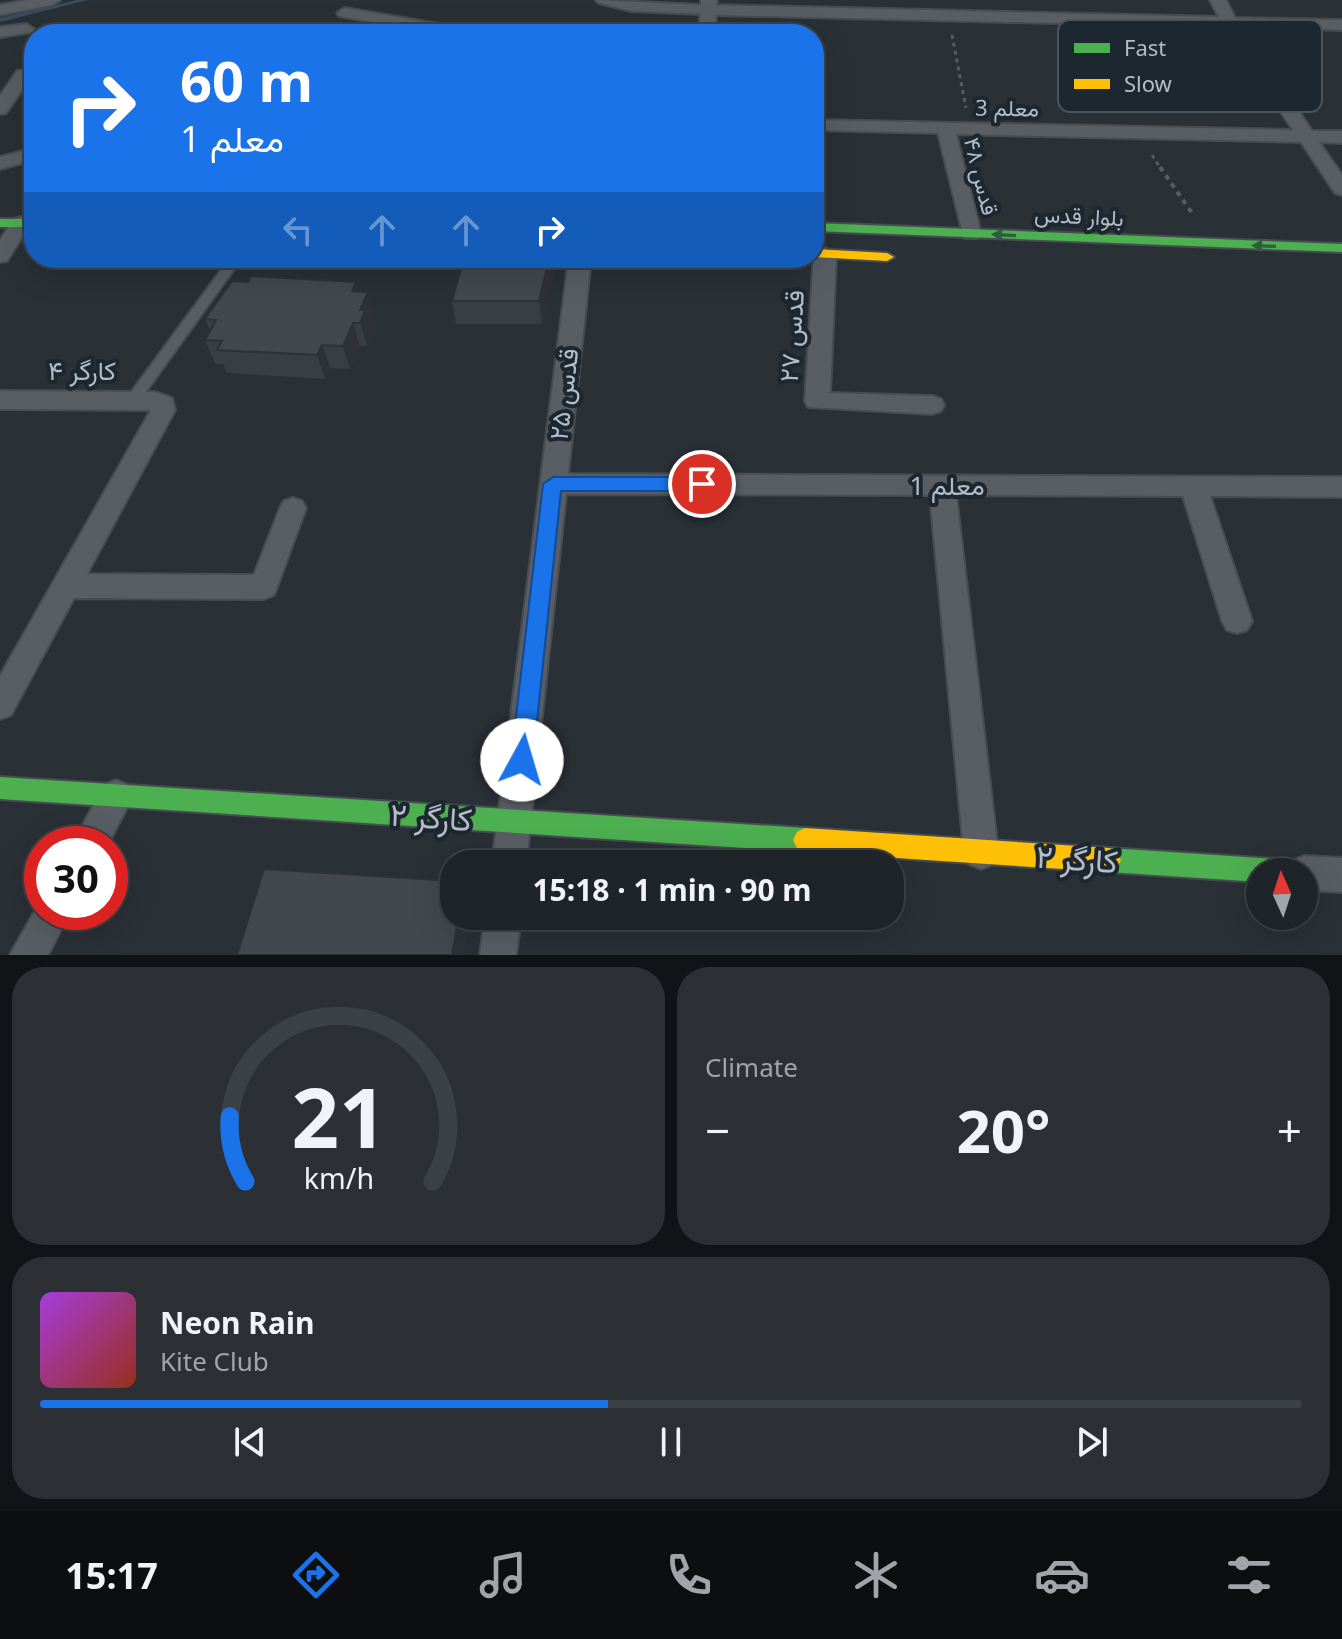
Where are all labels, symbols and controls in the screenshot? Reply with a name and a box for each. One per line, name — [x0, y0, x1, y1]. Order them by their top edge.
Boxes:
legend — [1058, 20, 1322, 112]
text: Fast — [1124, 32, 1166, 62]
text: 60 m — [180, 42, 313, 118]
icon: right — [48, 56, 152, 160]
text: Slow — [1124, 68, 1173, 98]
street label: معلم 3 — [975, 91, 1039, 124]
text: معلم 1 — [180, 114, 284, 163]
street label: قدس ۴۸ — [958, 134, 1006, 218]
street label: بلوار قدس — [1034, 198, 1124, 232]
icon: left — [276, 208, 320, 252]
icon: ahead — [360, 208, 404, 252]
icon: ahead — [444, 208, 488, 252]
icon: right — [528, 208, 572, 252]
one-way arrow — [991, 229, 1016, 242]
one-way arrow — [1251, 240, 1276, 253]
street label: قدس ۲۷ — [770, 289, 812, 383]
street label: قدس ۲۵ — [540, 346, 586, 442]
street label: کارگر ۴ — [48, 352, 116, 388]
pin — [668, 450, 736, 518]
icon: arrive — [680, 462, 724, 506]
street label: معلم 1 — [909, 467, 985, 503]
position arrow — [480, 718, 564, 802]
street label: کارگر ۲ — [388, 792, 474, 840]
speed limit sign: 30 — [24, 826, 128, 930]
street label: کارگر ۲ — [1034, 834, 1120, 882]
north arrow — [1246, 858, 1318, 930]
map controls — [1246, 858, 1318, 930]
text: 15:18 · 1 min · 90 m — [532, 869, 812, 910]
text: Climate — [705, 1049, 798, 1085]
text: 21 — [291, 1059, 386, 1172]
text: 20° — [956, 1089, 1051, 1171]
text: − — [705, 1100, 730, 1160]
text: + — [1277, 1100, 1302, 1160]
text: km/h — [303, 1158, 374, 1197]
text: Neon Rain — [160, 1302, 314, 1343]
text: Kite Club — [160, 1343, 269, 1379]
icon: previous — [228, 1420, 272, 1464]
icon: pause — [649, 1420, 693, 1464]
icon: next — [1070, 1420, 1114, 1464]
icon: directions — [288, 1547, 344, 1603]
icon: music — [475, 1547, 531, 1603]
icon: phone — [661, 1547, 717, 1603]
icon: climate — [848, 1547, 904, 1603]
icon: car — [1034, 1547, 1090, 1603]
icon: filters — [1221, 1547, 1277, 1603]
text: 15:17 — [65, 1551, 158, 1600]

